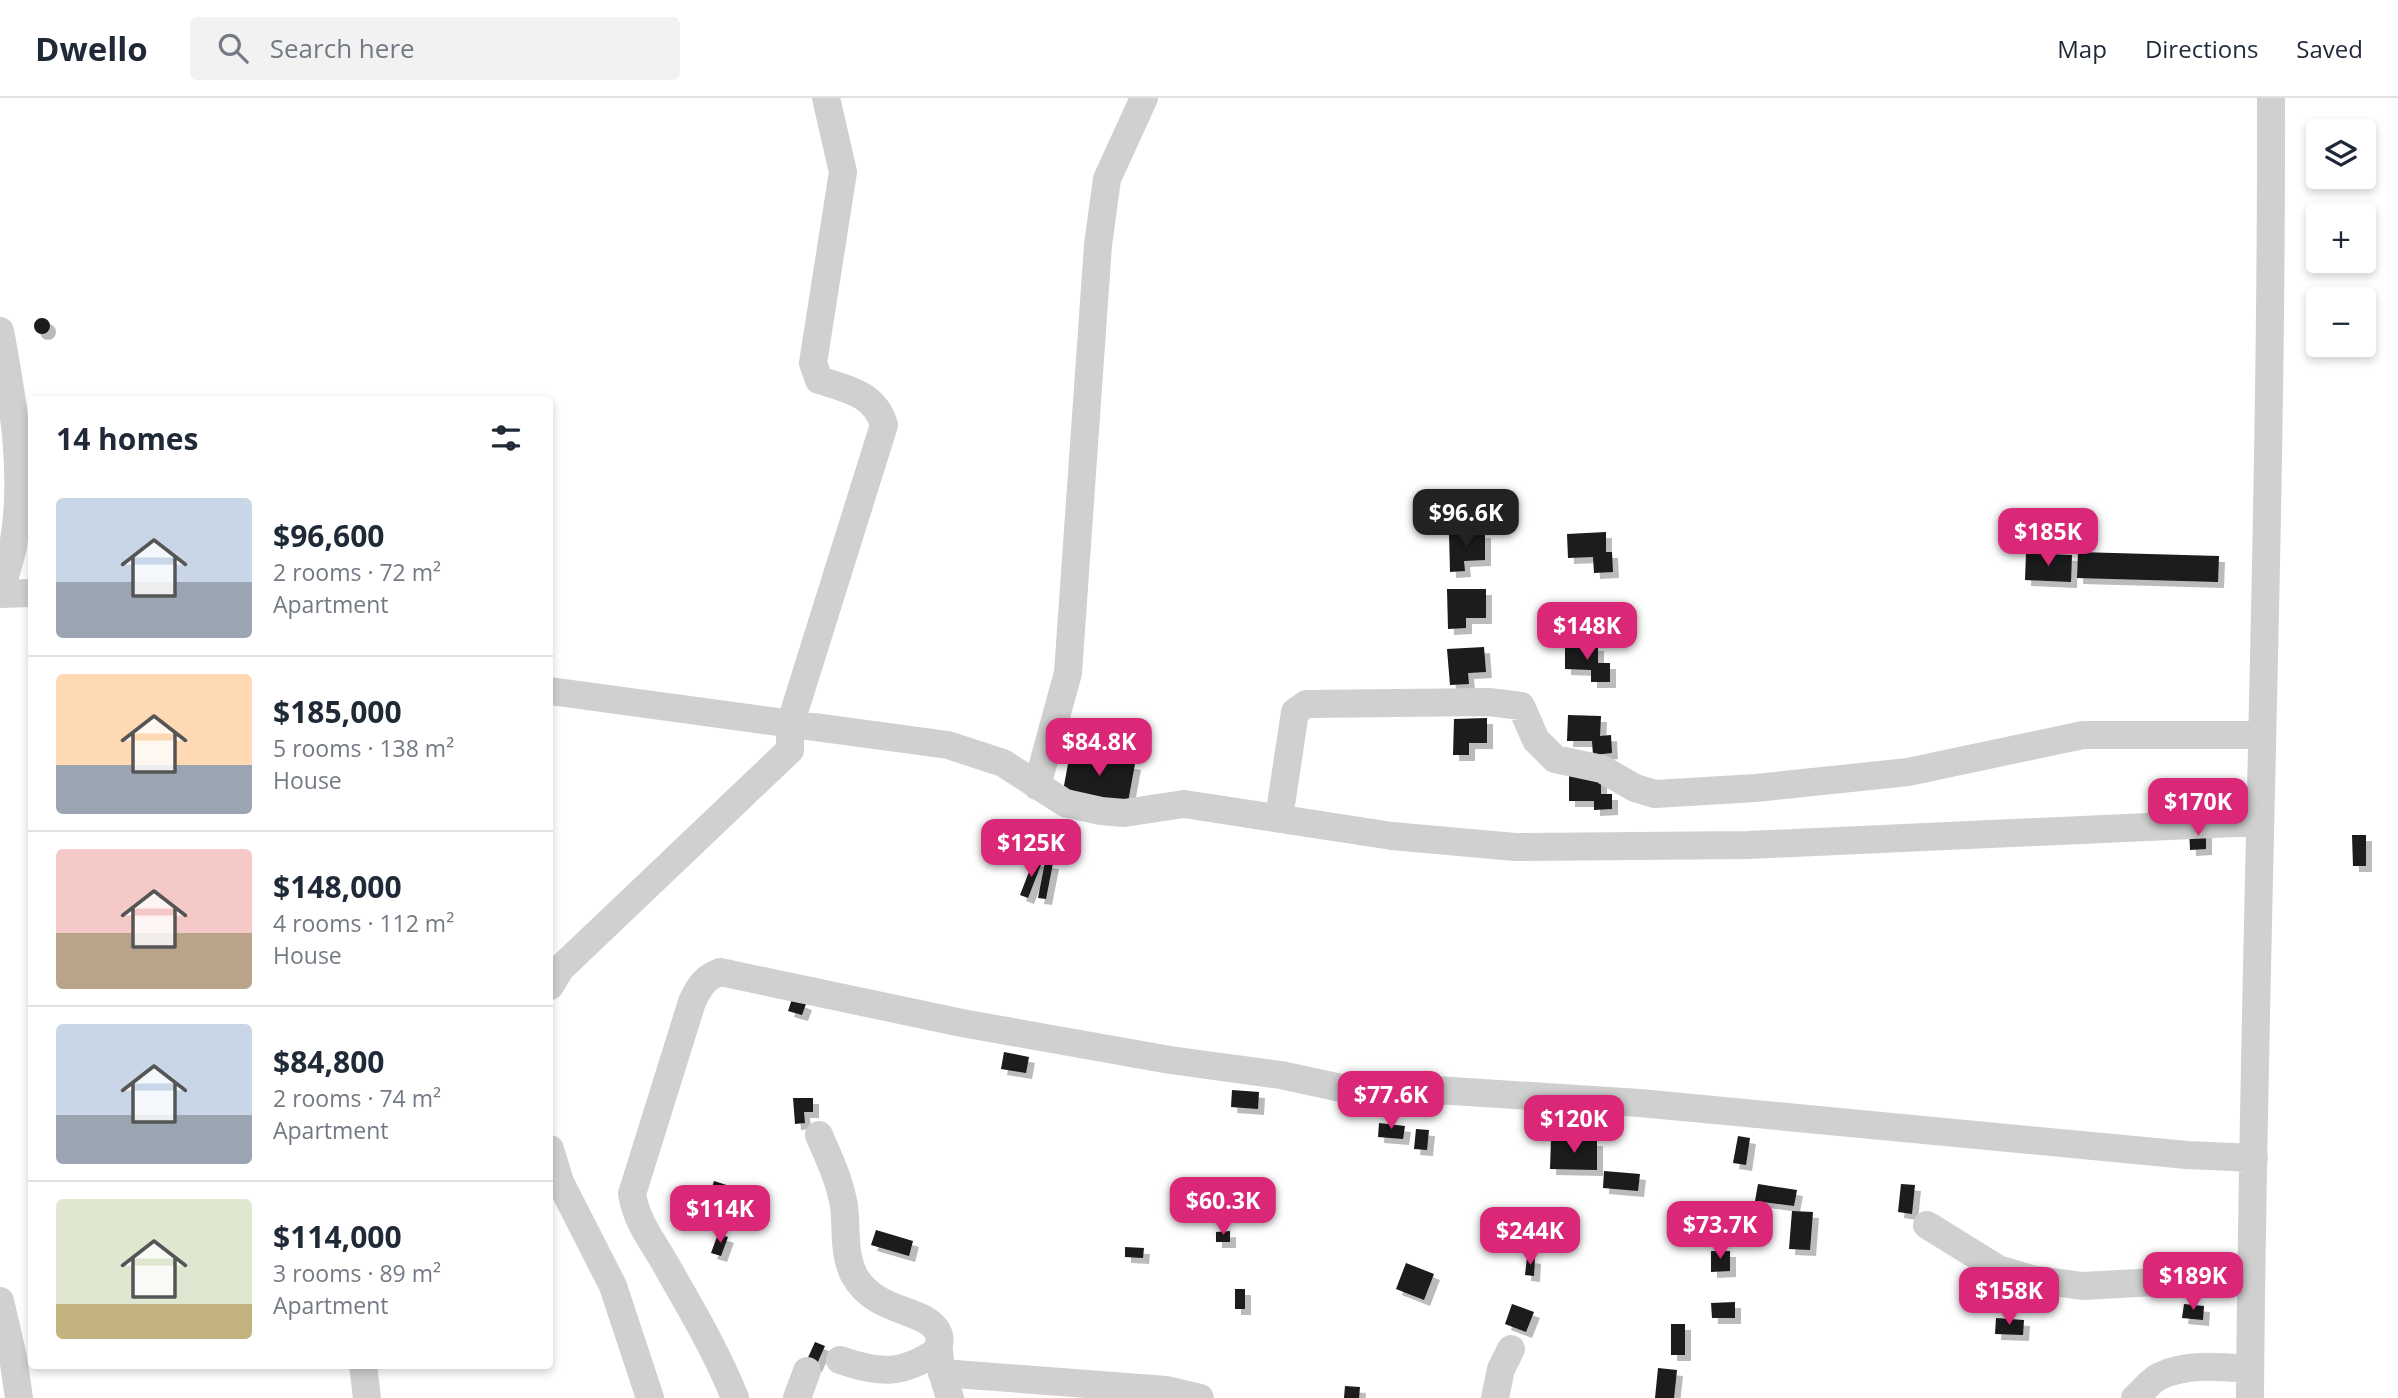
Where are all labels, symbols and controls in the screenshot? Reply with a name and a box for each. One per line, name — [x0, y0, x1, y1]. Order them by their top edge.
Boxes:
search box — [190, 17, 680, 80]
text: Dwello — [35, 26, 148, 71]
icon: search — [214, 29, 252, 67]
text: Search here — [270, 30, 415, 66]
text: Map — [2057, 32, 2107, 65]
text: Directions — [2145, 32, 2258, 65]
text: Saved — [2296, 32, 2363, 65]
map controls — [2306, 119, 2376, 357]
button: layers — [2306, 119, 2376, 189]
button: + — [2306, 203, 2376, 273]
button: − — [2306, 287, 2376, 357]
text: 14 homes — [56, 418, 199, 459]
icon: filters — [487, 419, 525, 457]
pin: $96.6K — [1409, 490, 1523, 549]
text: $96.6K — [1429, 496, 1503, 528]
pin: $185K — [1999, 508, 2097, 568]
text: $96,600 — [273, 515, 384, 556]
text: $185K — [2014, 515, 2082, 547]
icon: home — [112, 526, 196, 610]
text: 2 rooms · 72 m² — [273, 556, 441, 588]
text: Apartment — [273, 588, 389, 620]
pin: $148K — [1538, 602, 1636, 662]
text: $148K — [1553, 609, 1621, 641]
text: $185,000 — [273, 691, 402, 732]
icon: home — [112, 702, 196, 786]
pin: $84.8K — [1042, 718, 1156, 778]
text: $84.8K — [1062, 725, 1136, 757]
text: 5 rooms · 138 m² — [273, 732, 454, 764]
text: House — [273, 764, 342, 796]
pin: $170K — [2149, 778, 2247, 838]
text: $170K — [2164, 785, 2232, 817]
pin: $125K — [982, 820, 1080, 879]
text: $125K — [997, 826, 1065, 858]
text: $148,000 — [273, 866, 402, 907]
icon: home — [112, 877, 196, 961]
text: 4 rooms · 112 m² — [273, 907, 454, 939]
text: House — [273, 939, 342, 971]
text: $84,800 — [273, 1041, 384, 1082]
icon: home — [112, 1052, 196, 1136]
pin: $77.6K — [1334, 1072, 1448, 1131]
text: $77.6K — [1354, 1078, 1428, 1110]
text: 2 rooms · 74 m² — [273, 1082, 441, 1114]
pin: $120K — [1525, 1096, 1623, 1155]
text: $120K — [1540, 1102, 1608, 1134]
text: Apartment — [273, 1114, 389, 1146]
pin: $60.3K — [1166, 1178, 1280, 1237]
text: $60.3K — [1186, 1184, 1260, 1216]
pin: $114K — [671, 1186, 769, 1245]
text: $114K — [686, 1192, 754, 1224]
pin: $73.7K — [1663, 1202, 1777, 1261]
pin: $244K — [1481, 1208, 1579, 1267]
text: $73.7K — [1683, 1208, 1757, 1240]
text: $244K — [1496, 1214, 1564, 1246]
text: $114,000 — [273, 1216, 402, 1257]
icon: home — [112, 1227, 196, 1311]
pin: $189K — [2144, 1252, 2242, 1312]
text: 3 rooms · 89 m² — [273, 1257, 441, 1289]
text: $189K — [2159, 1259, 2227, 1291]
pin: $158K — [1960, 1268, 2058, 1327]
text: $158K — [1975, 1274, 2043, 1306]
text: Apartment — [273, 1289, 389, 1321]

